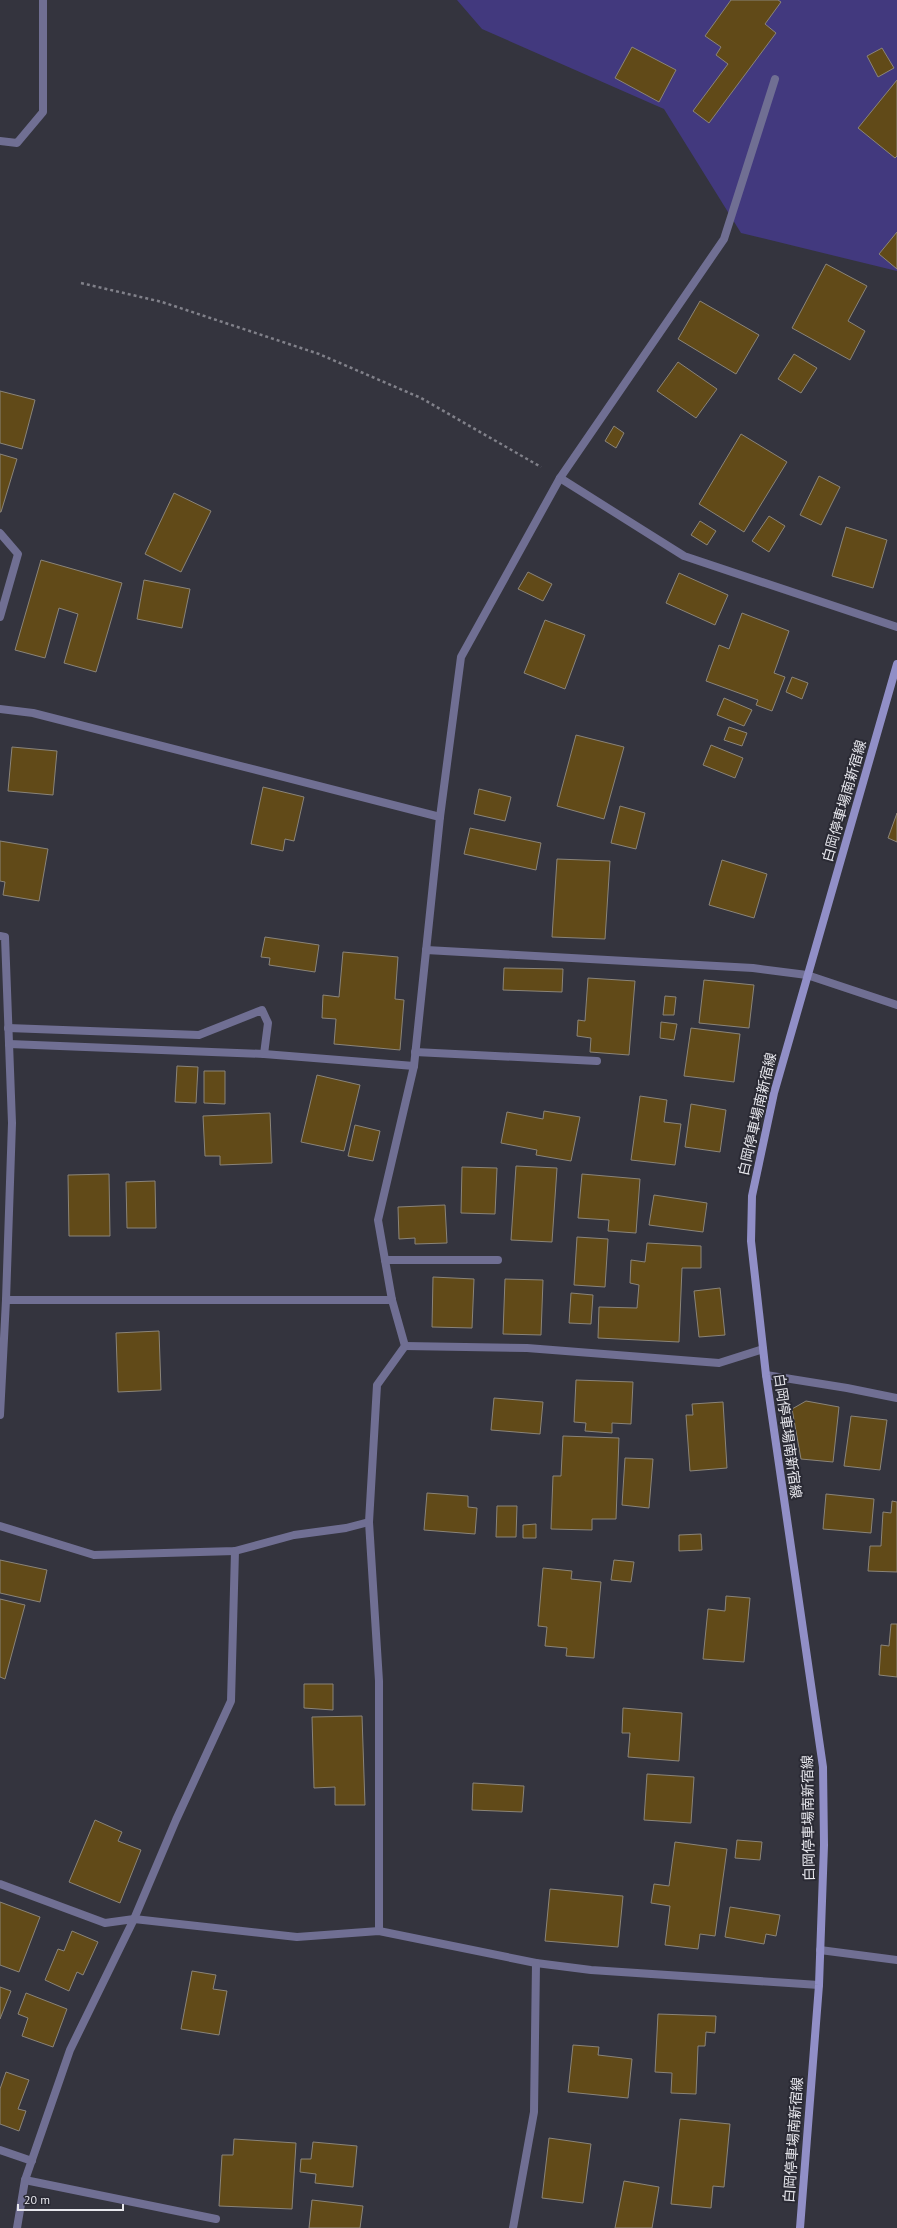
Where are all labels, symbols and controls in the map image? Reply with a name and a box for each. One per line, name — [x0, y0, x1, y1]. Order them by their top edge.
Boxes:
street label: 白岡停車場南新宿線 — [818, 738, 870, 864]
street label: 白岡停車場南新宿線 — [734, 1051, 780, 1177]
street label: 白岡停車場南新宿線 — [770, 1372, 806, 1500]
street label: 白岡停車場南新宿線 — [798, 1755, 818, 1881]
street label: 白岡停車場南新宿線 — [780, 2077, 806, 2203]
scale bar — [18, 2186, 123, 2212]
text: 20 m — [24, 2192, 50, 2207]

